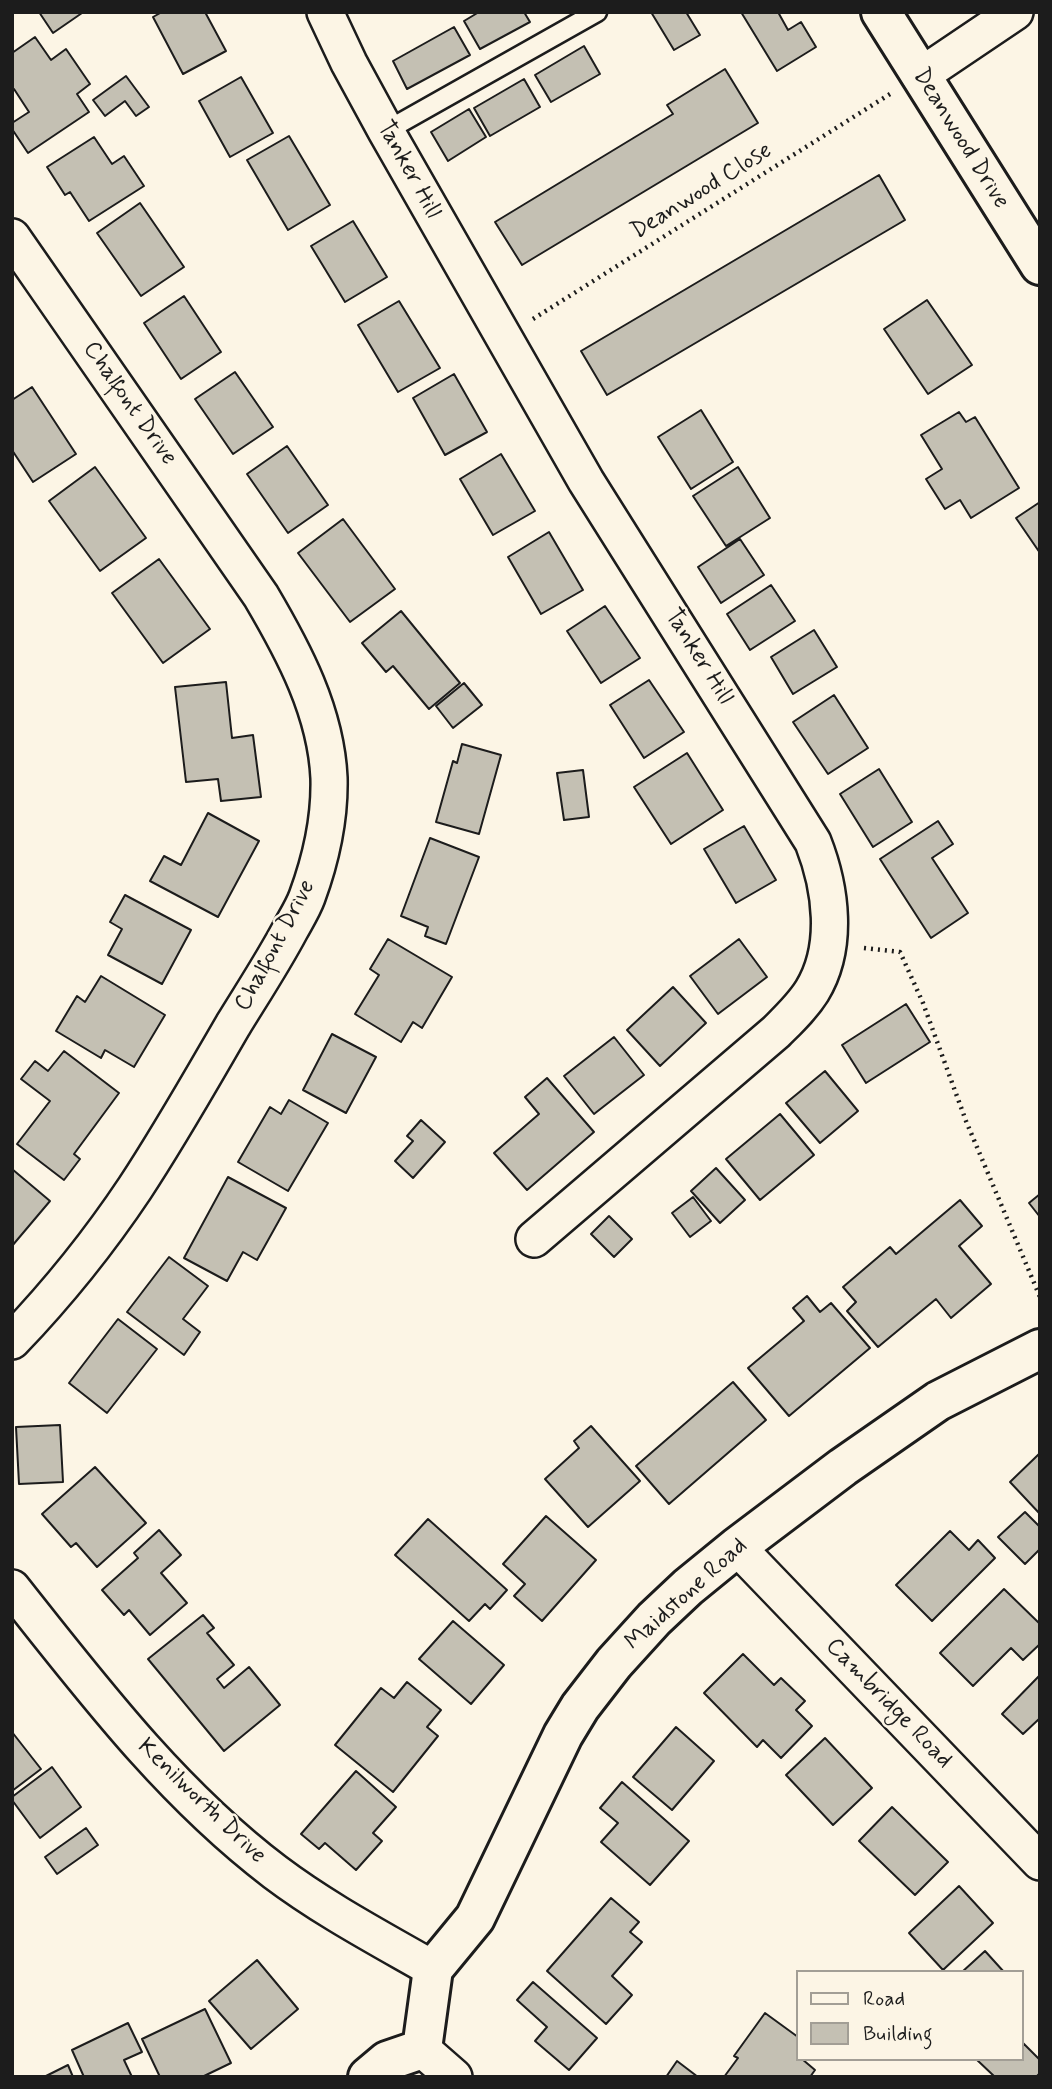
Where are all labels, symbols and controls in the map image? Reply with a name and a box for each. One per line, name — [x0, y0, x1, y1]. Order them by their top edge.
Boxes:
street label: Deanwood Drive — [905, 63, 1015, 215]
street label: Tanker Hill — [369, 116, 447, 224]
street label: Deanwood Close — [626, 137, 778, 247]
street label: Chalfont Drive — [76, 336, 182, 472]
street label: Tanker Hill — [657, 604, 739, 710]
street label: Chalfont Drive — [229, 875, 323, 1017]
street label: Maidstone Road — [620, 1533, 754, 1657]
street label: Cambridge Road — [818, 1633, 958, 1775]
street label: Kenilworth Drive — [131, 1733, 271, 1871]
legend — [796, 1970, 1024, 2061]
text: Road — [863, 1985, 905, 2013]
text: Building — [863, 2020, 933, 2048]

